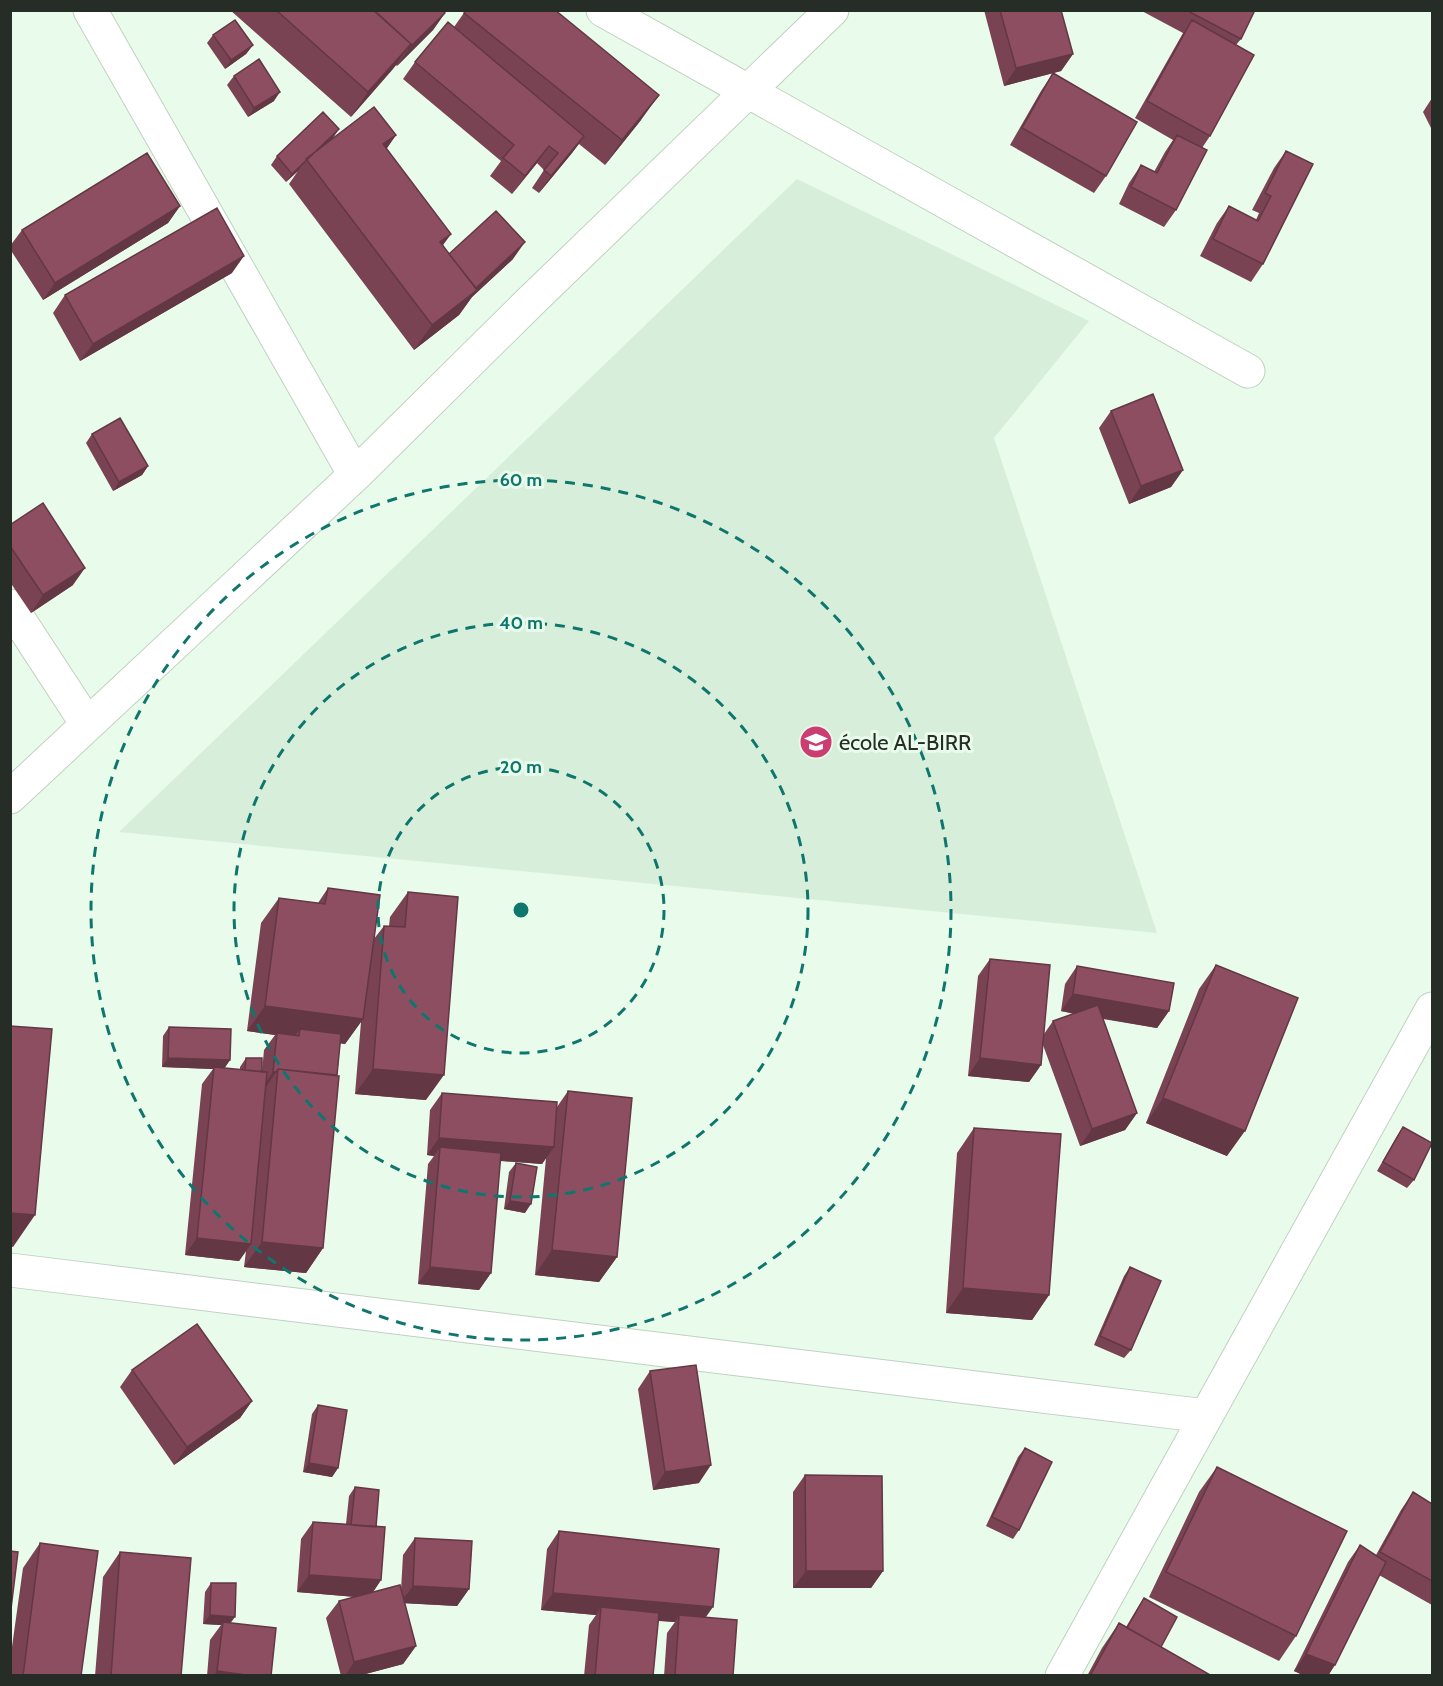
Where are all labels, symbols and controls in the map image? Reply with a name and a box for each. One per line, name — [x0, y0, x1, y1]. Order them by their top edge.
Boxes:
text: 60 m — [500, 469, 542, 491]
text: 40 m — [499, 612, 543, 634]
school or university icon: école AL-BIRR — [798, 724, 834, 760]
place label: école AL-BIRR — [839, 729, 971, 756]
text: 20 m — [500, 756, 542, 778]
centre of rings — [511, 900, 531, 920]

